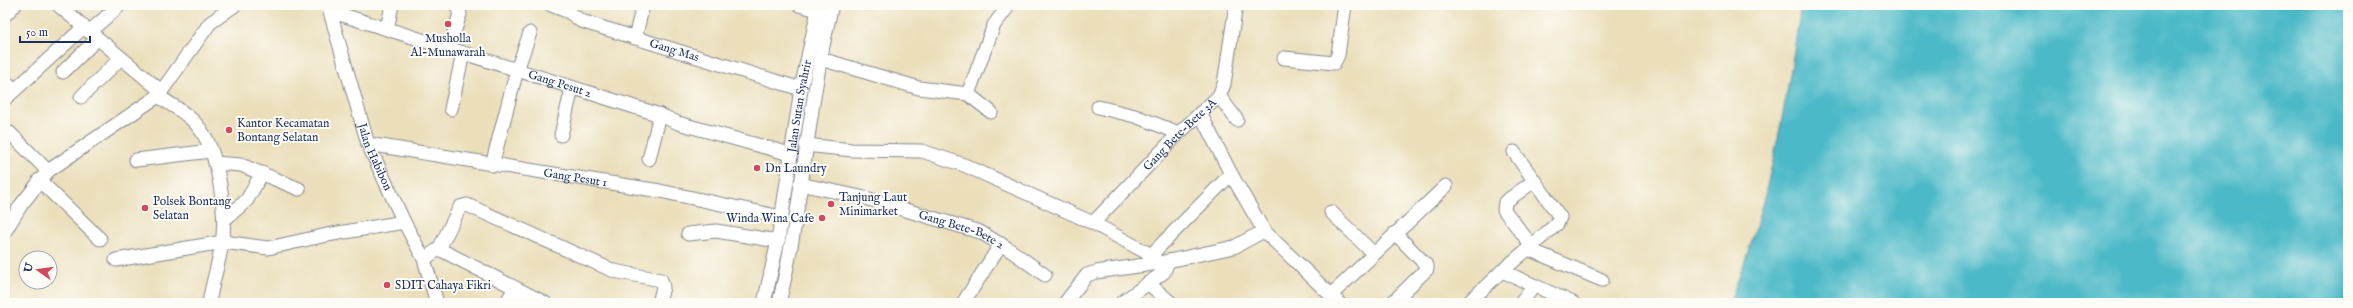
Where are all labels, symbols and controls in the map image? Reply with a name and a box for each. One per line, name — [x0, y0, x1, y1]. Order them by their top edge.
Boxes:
scale bar — [20, 18, 90, 44]
marker: Musholla Al-Munawarah — [443, 19, 453, 29]
text: 50 m — [26, 25, 48, 40]
place label: Musholla Al-Munawarah — [410, 31, 486, 60]
street label: Gang Mas — [648, 36, 701, 65]
street label: Jalan Sutan Syahrir — [784, 58, 815, 156]
street label: Gang Pesut 2 — [526, 67, 594, 101]
street label: Gang Bete-Bete 3A — [1140, 95, 1220, 174]
place label: Kantor Kecamatan Bontang Selatan — [237, 116, 330, 145]
street label: Jalan Habibon — [353, 120, 396, 193]
marker: Kantor Kecamatan Bontang Selatan — [224, 125, 234, 135]
place label: Dn Laundry — [765, 161, 827, 176]
marker: Dn Laundry — [752, 163, 762, 173]
street label: Gang Pesut 1 — [542, 165, 608, 190]
place label: Tanjung Laut Minimarket — [839, 190, 907, 219]
place label: Polsek Bontang Selatan — [153, 194, 232, 223]
marker: Tanjung Laut Minimarket — [826, 199, 836, 209]
marker: Polsek Bontang Selatan — [140, 203, 150, 213]
street label: Gang Bete-Bete 2 — [917, 207, 1007, 253]
place label: Winda Wina Cafe — [726, 211, 814, 226]
marker: Winda Wina Cafe — [817, 213, 827, 223]
north arrow — [18, 250, 58, 290]
text: U — [21, 261, 37, 275]
place label: SDIT Cahaya Fikri — [395, 278, 491, 293]
marker: SDIT Cahaya Fikri — [382, 280, 392, 290]

